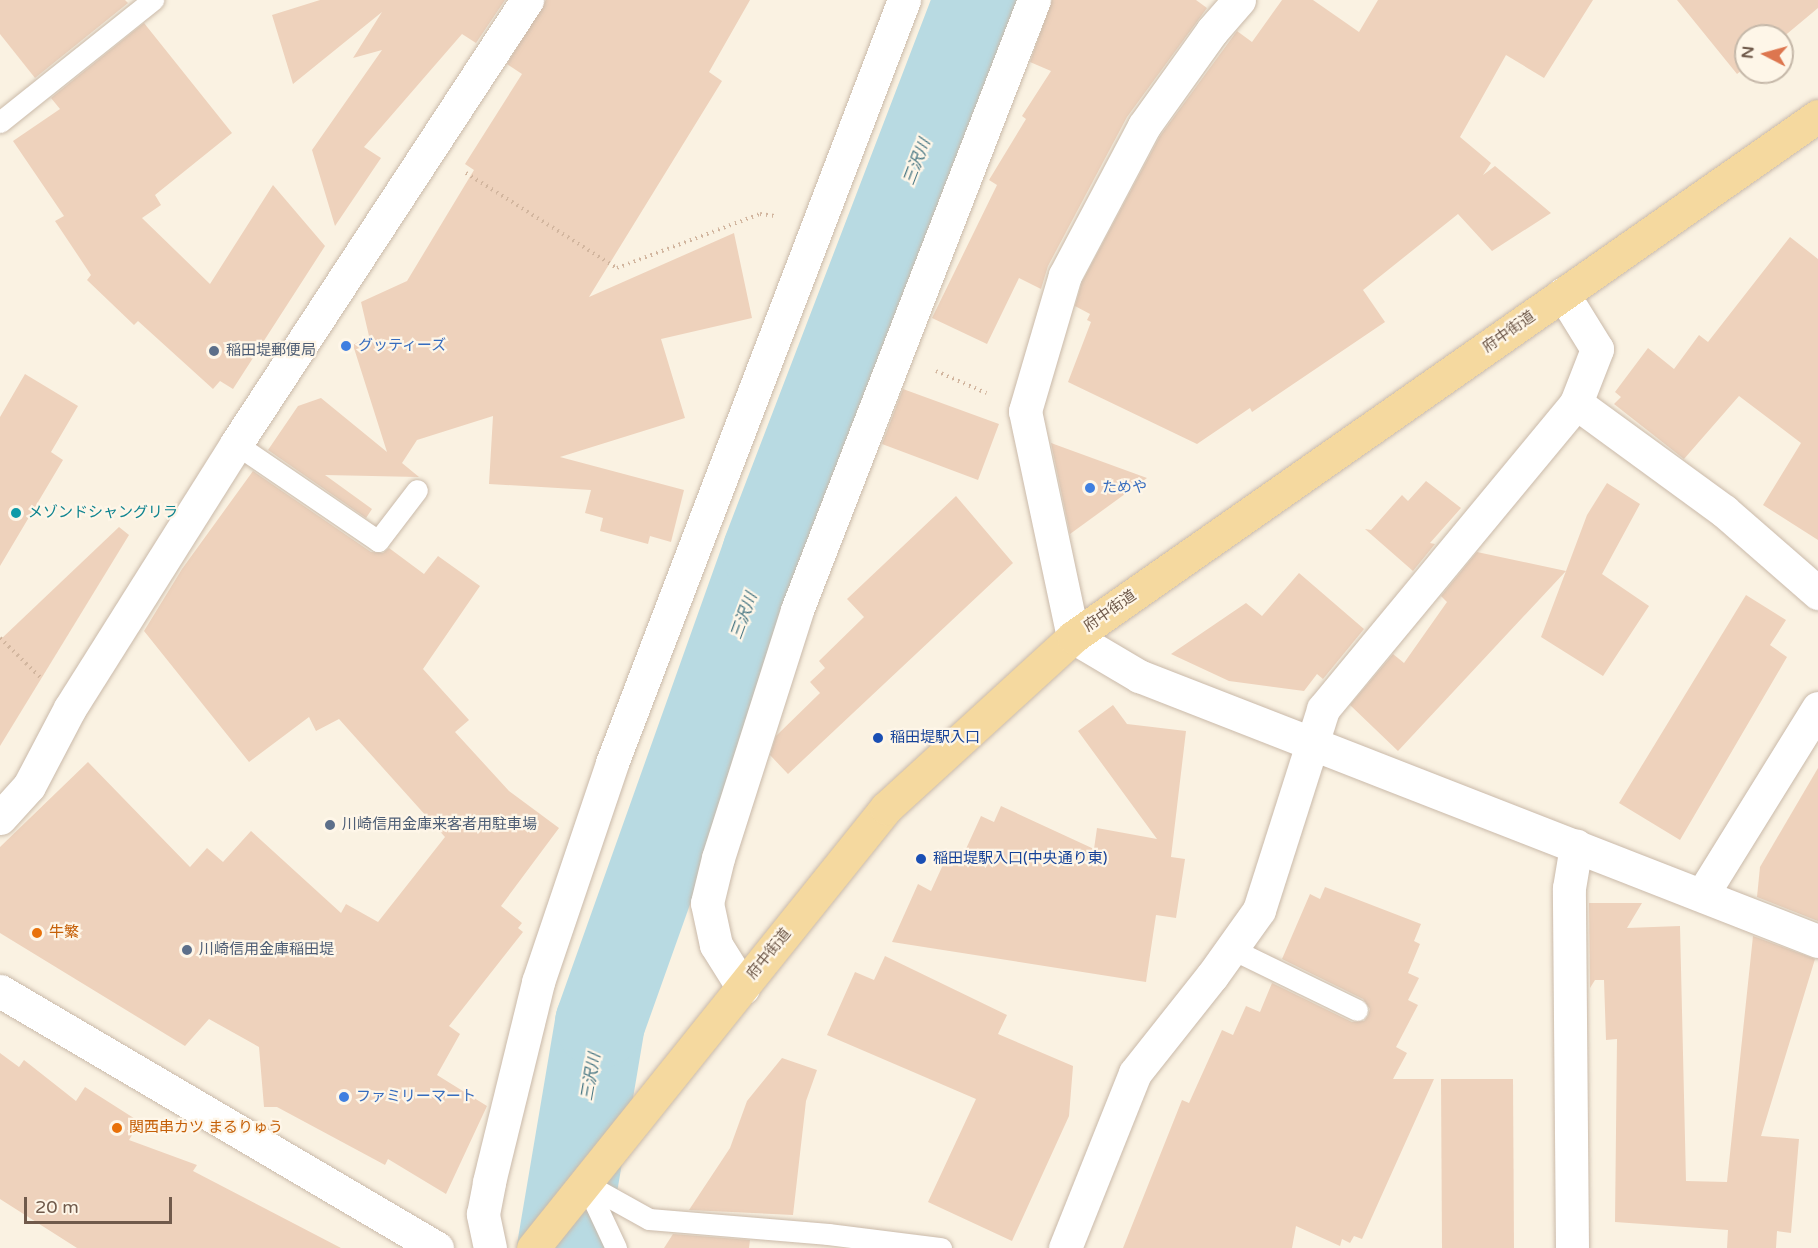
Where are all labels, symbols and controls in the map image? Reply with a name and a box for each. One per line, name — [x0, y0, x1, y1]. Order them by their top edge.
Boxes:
north arrow — [1734, 24, 1794, 84]
text: N — [1737, 45, 1759, 60]
water label: 三沢川 — [899, 136, 935, 188]
street label: 府中街道 — [1479, 307, 1539, 357]
place label: グッティーズ — [358, 337, 448, 355]
marker: グッティーズ — [339, 339, 353, 353]
place label: 稲田堤郵便局 — [226, 342, 316, 360]
marker: 稲田堤郵便局 — [207, 344, 221, 358]
place label: ためや — [1102, 479, 1147, 497]
marker: ためや — [1083, 481, 1097, 495]
place label: メゾンドシャングリラ — [28, 504, 178, 522]
marker: メゾンドシャングリラ — [9, 506, 23, 520]
street label: 府中街道 — [1080, 586, 1140, 636]
water label: 三沢川 — [727, 590, 761, 642]
place label: 稲田堤駅入口 — [890, 729, 980, 747]
marker: 稲田堤駅入口 — [871, 731, 885, 745]
place label: 川崎信用金庫来客者用駐車場 — [342, 816, 537, 834]
marker: 川崎信用金庫来客者用駐車場 — [323, 818, 337, 832]
place label: 稲田堤駅入口(中央通り東) — [933, 850, 1107, 868]
marker: 稲田堤駅入口(中央通り東) — [914, 852, 928, 866]
place label: 牛繁 — [49, 924, 79, 942]
street label: 府中街道 — [743, 925, 795, 983]
marker: 牛繁 — [30, 926, 44, 940]
place label: 川崎信用金庫稲田堤 — [199, 941, 334, 959]
marker: 川崎信用金庫稲田堤 — [180, 943, 194, 957]
water label: 三沢川 — [577, 1052, 605, 1102]
place label: ファミリーマート — [356, 1088, 476, 1106]
marker: ファミリーマート — [337, 1090, 351, 1104]
place label: 関西串カツ まるりゅう — [129, 1119, 283, 1137]
marker: 関西串カツ まるりゅう — [110, 1121, 124, 1135]
scale bar — [27, 1185, 176, 1223]
text: 20 m — [35, 1196, 79, 1218]

